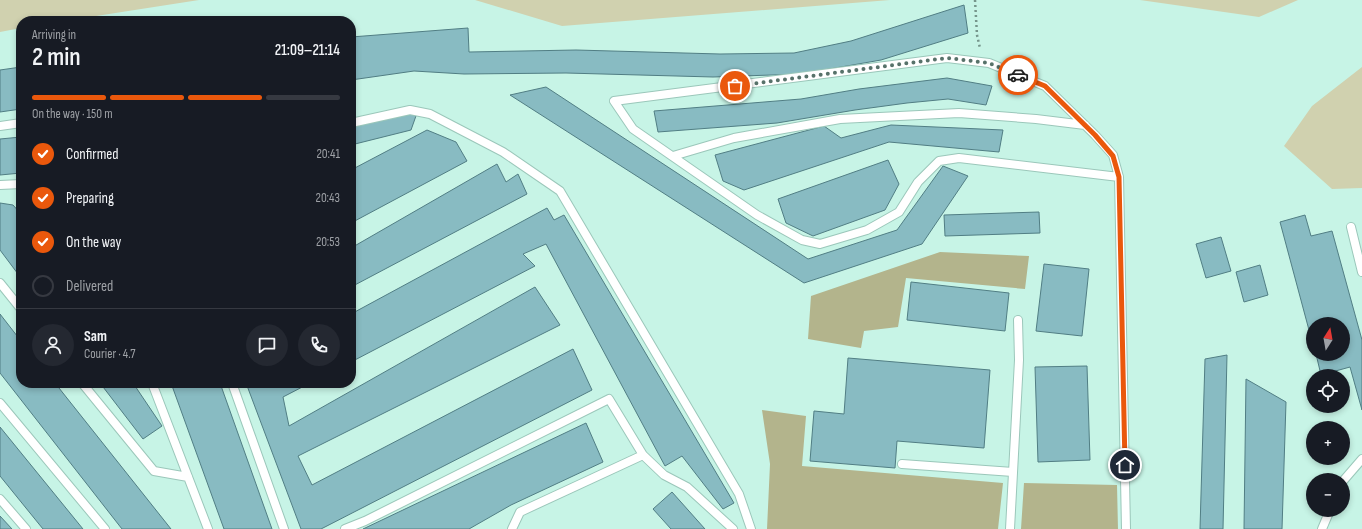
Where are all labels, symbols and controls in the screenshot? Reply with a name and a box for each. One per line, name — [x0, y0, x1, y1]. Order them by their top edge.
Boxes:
text: Arriving in — [32, 27, 76, 43]
text: 21:09–21:14 — [275, 41, 340, 60]
text: 2 min — [32, 42, 81, 73]
courier — [998, 55, 1038, 95]
icon: car — [1007, 64, 1029, 86]
pin — [718, 69, 752, 103]
icon: bag — [724, 75, 746, 97]
text: On the way · 150 m — [32, 106, 113, 122]
icon: check — [32, 143, 54, 165]
text: Confirmed — [66, 145, 119, 164]
text: 20:41 — [317, 146, 340, 162]
icon: check — [32, 187, 54, 209]
text: Preparing — [66, 189, 114, 208]
text: 20:43 — [316, 190, 340, 206]
icon: check — [32, 231, 54, 253]
text: On the way — [66, 233, 121, 252]
text: 20:53 — [316, 234, 340, 250]
text: Delivered — [66, 277, 113, 296]
north arrow — [1306, 317, 1350, 361]
map controls — [1306, 317, 1350, 517]
button: person — [32, 324, 74, 366]
button: chat — [246, 324, 288, 366]
button: phone — [298, 324, 340, 366]
text: Sam — [84, 327, 107, 346]
text: Courier · 4.7 — [84, 346, 136, 362]
button: locate — [1306, 369, 1350, 413]
button: + — [1306, 421, 1350, 465]
pin — [1108, 448, 1142, 482]
icon: home — [1114, 454, 1136, 476]
button: − — [1306, 473, 1350, 517]

